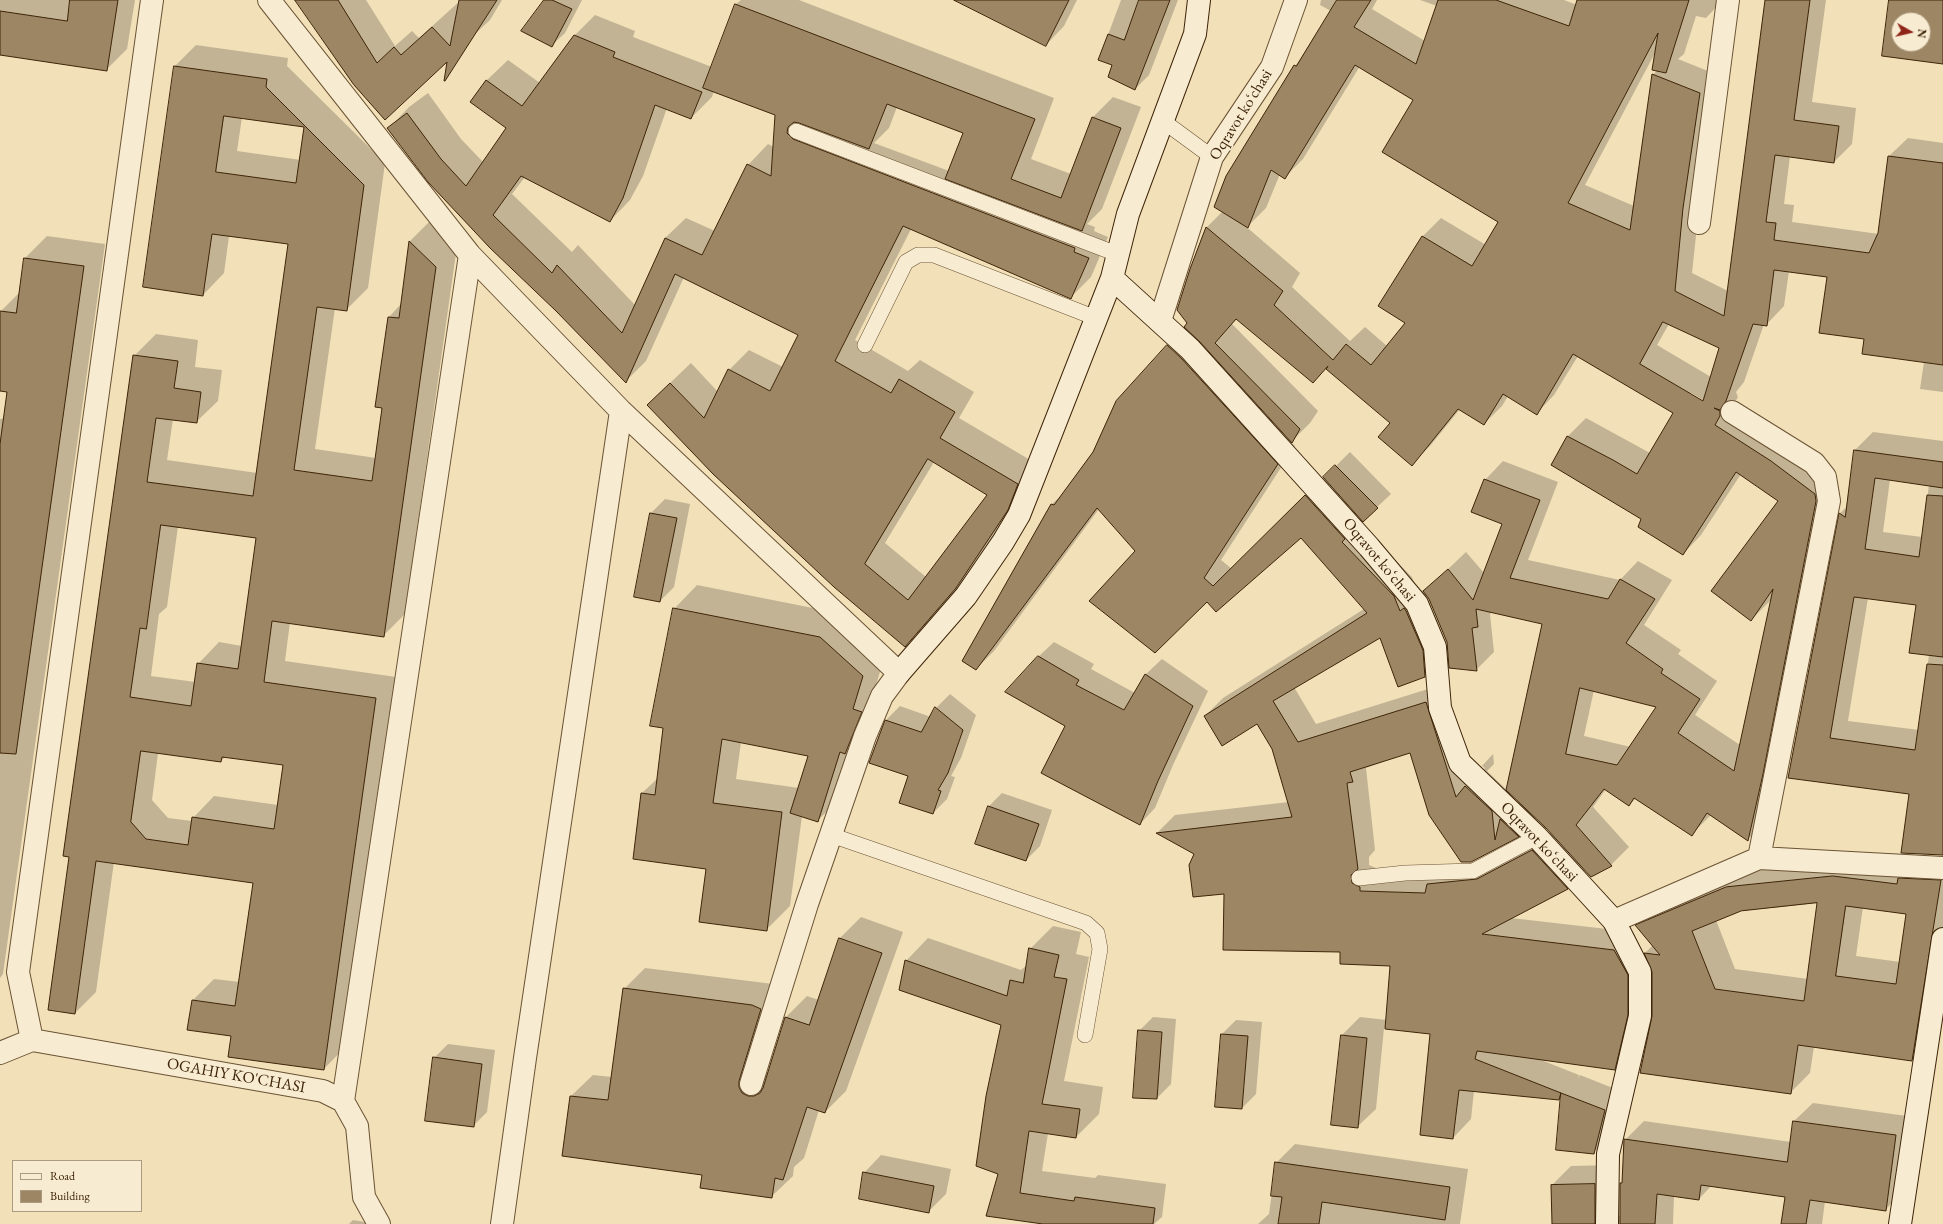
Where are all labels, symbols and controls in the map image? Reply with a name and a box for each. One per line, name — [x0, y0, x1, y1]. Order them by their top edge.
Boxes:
north arrow — [1891, 12, 1931, 52]
text: N — [1914, 28, 1929, 39]
street label: Oqravot koʻchasi — [1205, 66, 1277, 164]
street label: Oqravot koʻchasi — [1338, 514, 1420, 606]
street label: Oqravot koʻchasi — [1496, 798, 1582, 886]
street label: OGAHIY KO'CHASI — [165, 1054, 307, 1098]
legend — [12, 1160, 142, 1212]
text: Road — [50, 1168, 75, 1184]
text: Building — [50, 1188, 90, 1204]

